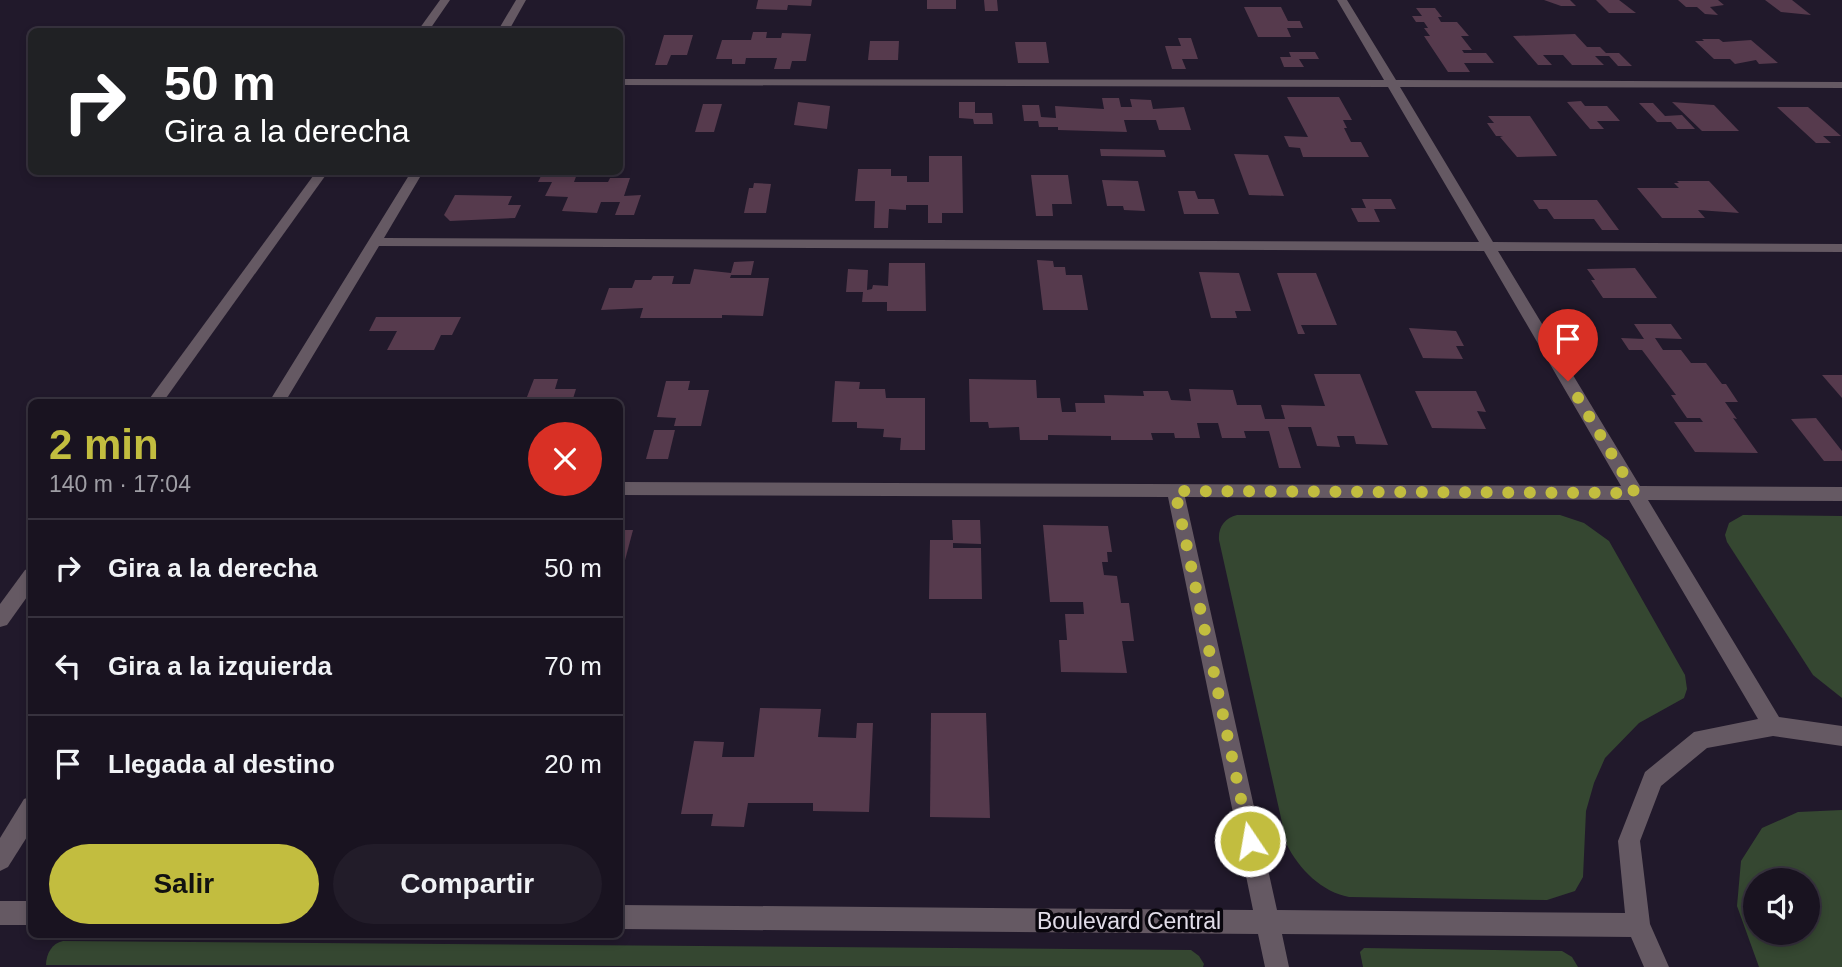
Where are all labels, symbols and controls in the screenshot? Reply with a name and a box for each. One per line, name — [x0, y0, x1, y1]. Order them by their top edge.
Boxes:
icon: right — [49, 56, 140, 147]
text: 50 m — [164, 56, 276, 110]
text: Gira a la derecha — [164, 113, 409, 149]
pin — [1538, 309, 1598, 381]
icon: arrive — [1549, 320, 1587, 358]
text: 2 min — [49, 421, 159, 468]
button: close — [528, 422, 602, 496]
text: 140 m · 17:04 — [49, 471, 191, 497]
icon: right — [49, 549, 87, 587]
text: Gira a la derecha — [108, 553, 318, 583]
text: 50 m — [544, 553, 602, 583]
icon: left — [49, 647, 87, 685]
text: Gira a la izquierda — [108, 651, 332, 681]
text: 70 m — [544, 651, 602, 681]
icon: arrive — [49, 745, 87, 783]
text: Llegada al destino — [108, 749, 335, 779]
text: 20 m — [544, 749, 602, 779]
position arrow — [1213, 804, 1287, 878]
button: Salir — [49, 844, 319, 924]
button: Compartir — [333, 844, 602, 924]
map controls — [1743, 868, 1820, 945]
button: sound — [1743, 868, 1820, 945]
street label: Boulevard Central — [1037, 908, 1221, 934]

